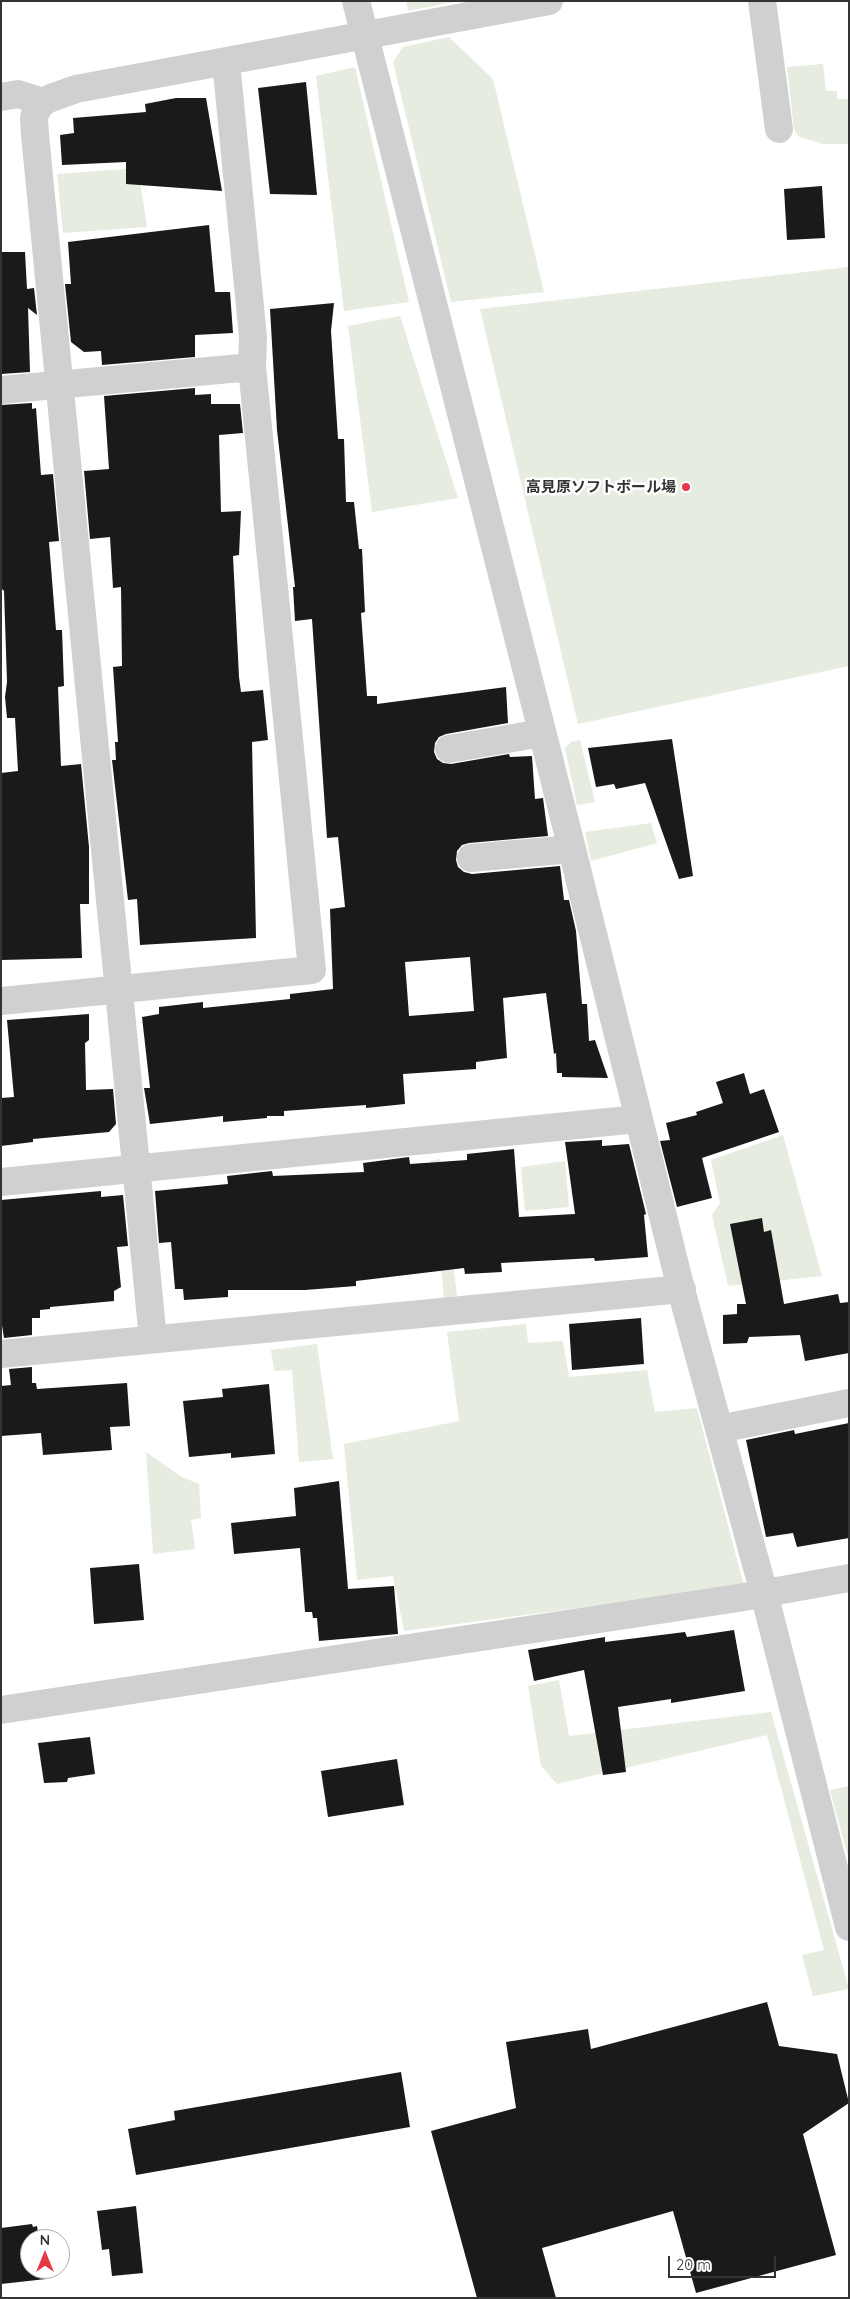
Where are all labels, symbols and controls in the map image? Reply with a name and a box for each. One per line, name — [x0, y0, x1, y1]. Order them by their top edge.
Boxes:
place label: 高見原ソフトボール場 — [526, 478, 676, 496]
marker: 高見原ソフトボール場 — [680, 481, 692, 493]
north arrow — [20, 2229, 70, 2279]
text: N — [40, 2231, 50, 2249]
scale bar — [670, 2246, 778, 2278]
text: 20 m — [676, 2255, 711, 2274]

